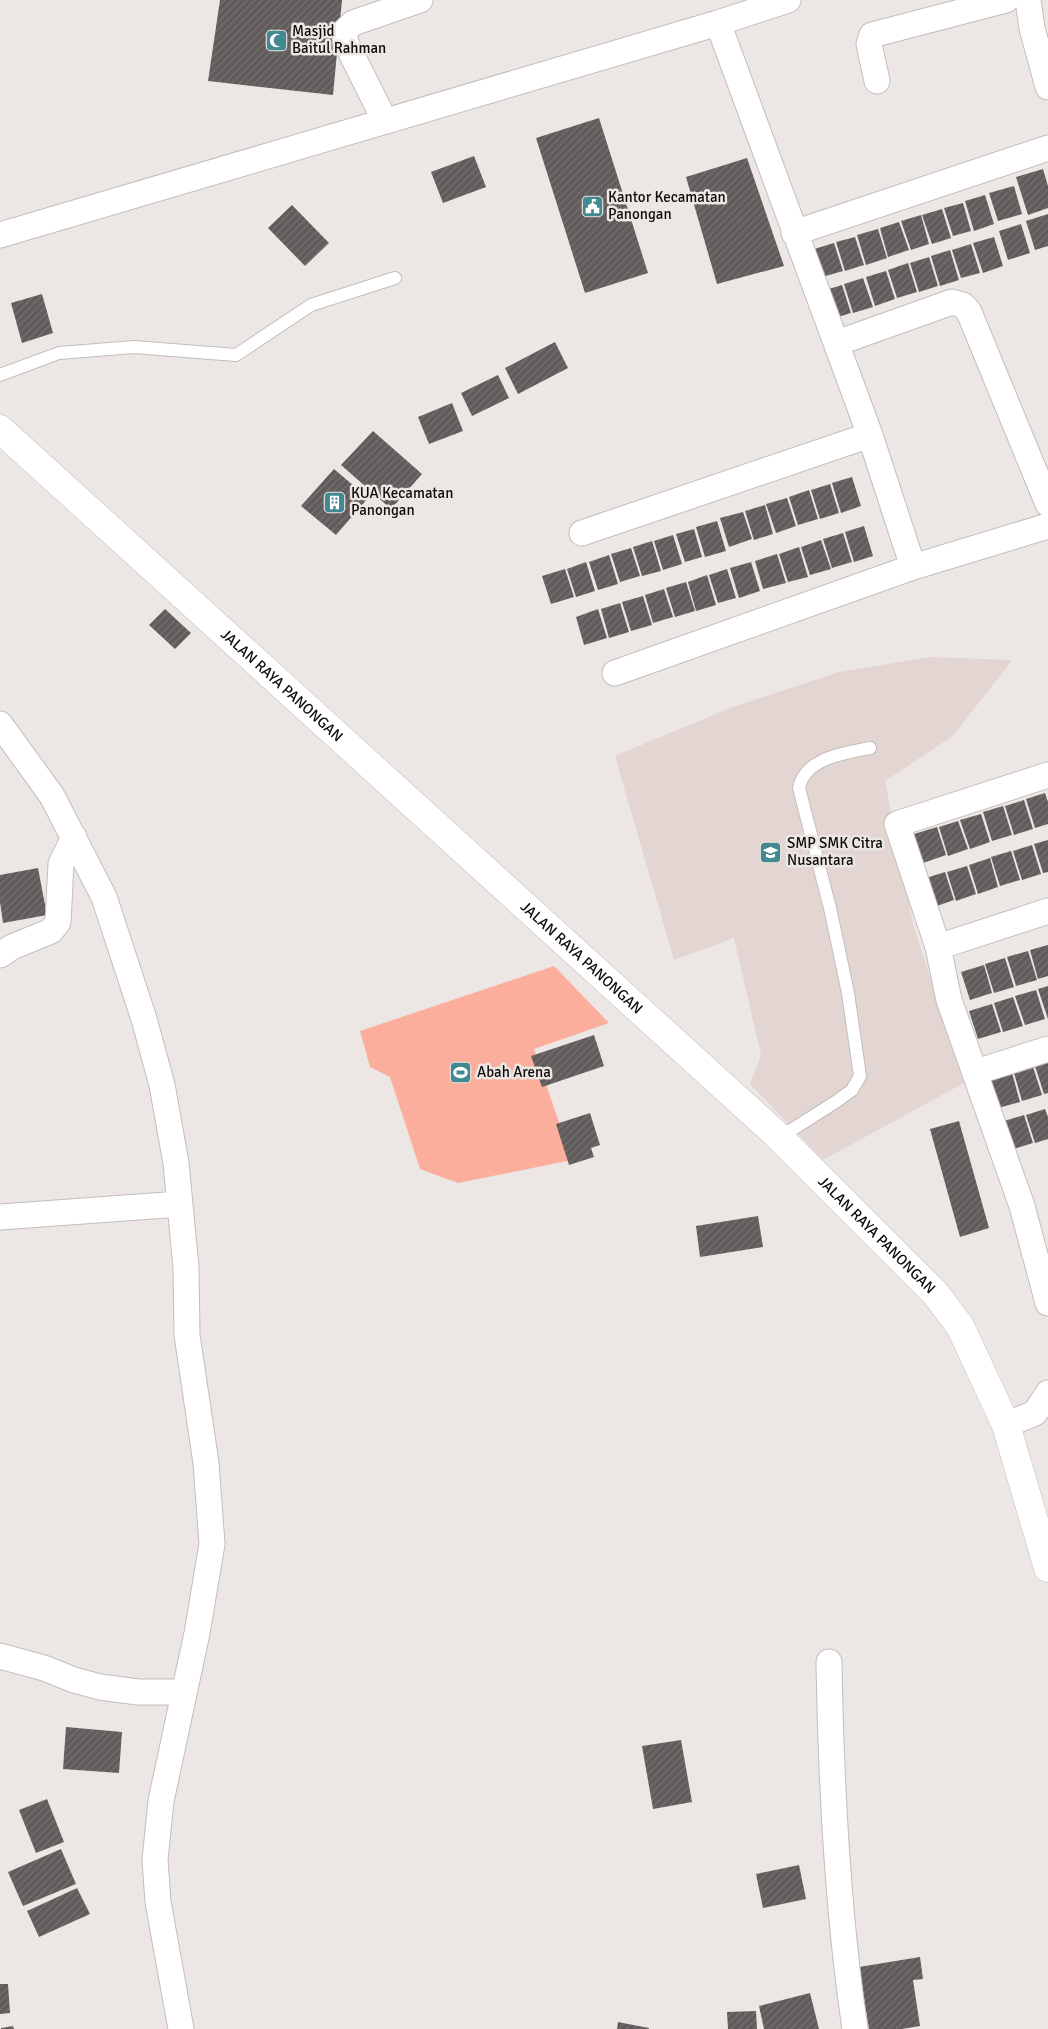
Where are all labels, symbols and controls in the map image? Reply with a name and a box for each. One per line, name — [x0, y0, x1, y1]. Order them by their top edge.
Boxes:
place label: Masjid Baitul Rahman — [292, 22, 386, 57]
mosque icon: Masjid Baitul Rahman — [264, 28, 288, 52]
place label: Kantor Kecamatan Panongan — [608, 188, 726, 223]
public building icon: Kantor Kecamatan Panongan — [580, 194, 604, 218]
place label: KUA Kecamatan Panongan — [351, 484, 453, 519]
building icon: KUA Kecamatan Panongan — [323, 490, 347, 514]
street label: JALAN RAYA PANONGAN — [217, 625, 347, 745]
place label: SMP SMK Citra Nusantara — [787, 834, 883, 869]
school or university icon: SMP SMK Citra Nusantara — [759, 840, 783, 864]
street label: JALAN RAYA PANONGAN — [517, 898, 647, 1018]
sports icon: Abah Arena — [449, 1060, 473, 1084]
place label: Abah Arena — [477, 1063, 551, 1081]
street label: JALAN RAYA PANONGAN — [814, 1172, 939, 1297]

